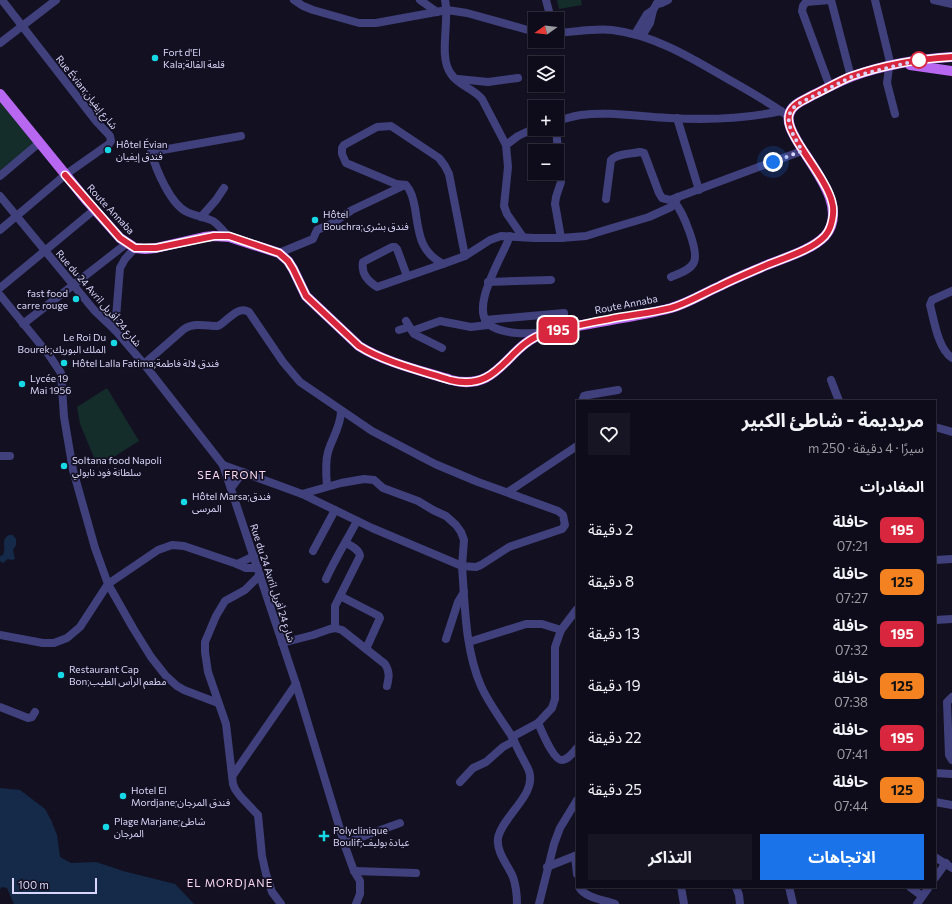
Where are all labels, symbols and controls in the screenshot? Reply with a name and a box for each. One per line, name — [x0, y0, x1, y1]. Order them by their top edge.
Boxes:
north arrow — [528, 12, 564, 48]
map controls — [528, 12, 564, 180]
place label: Fort d'El Kala;قلعة القالة — [163, 46, 225, 70]
unlabelled marker — [910, 51, 928, 69]
street label: Rue Évian;شارع إيفيان — [52, 53, 121, 133]
marker: Fort d'El Kala;قلعة القالة — [150, 53, 160, 63]
button: layers — [528, 56, 564, 92]
button: + — [528, 100, 564, 136]
place label: Hôtel Évian فندق إيفيان — [116, 138, 168, 163]
button: − — [528, 144, 564, 180]
marker: Hôtel Évian فندق إيفيان — [103, 145, 113, 155]
your location — [763, 152, 783, 172]
street label: Route Annaba — [85, 182, 137, 236]
place label: Hôtel Bouchra;فندق بشرى — [323, 208, 409, 233]
marker: Hôtel Bouchra;فندق بشرى — [310, 215, 320, 225]
street label: Rue du 24 Avril شارع 24 أفريل — [52, 247, 144, 350]
place label: fast food carre rouge — [17, 287, 68, 311]
street label: Route Annaba — [593, 292, 659, 316]
marker: fast food carre rouge — [71, 294, 81, 304]
line badge: 195 — [535, 317, 581, 343]
text: 195 — [546, 321, 570, 338]
place label: Le Roi Du Bourek;الملك البوريك — [17, 331, 106, 356]
marker: Le Roi Du Bourek;الملك البوريك — [109, 338, 119, 348]
place label: Hôtel Lalla Fatima;فندق لالة فاطمة — [72, 357, 219, 369]
marker: Hôtel Lalla Fatima;فندق لالة فاطمة — [59, 358, 69, 368]
place label: Lycée 19 Mai 1956 — [30, 372, 71, 396]
marker: Lycée 19 Mai 1956 — [17, 379, 27, 389]
text: مريديمة - شاطئ الكبير — [742, 408, 924, 431]
button: heart — [588, 413, 630, 455]
text: سيرًا · 4 دقيقة · 250 m — [808, 440, 924, 456]
place label: Soltana food Napoli سلطانة فود نابولي — [72, 454, 162, 480]
marker: Soltana food Napoli سلطانة فود نابولي — [59, 461, 69, 471]
district label: SEA FRONT — [197, 468, 267, 481]
text: المغادرات — [860, 477, 924, 495]
place label: Hôtel Marsa;فندق المرسى — [192, 490, 271, 515]
marker: Hôtel Marsa;فندق المرسى — [179, 497, 189, 507]
text: حافلة — [833, 512, 868, 530]
text: 2 دقيقة — [588, 520, 633, 538]
text: 195 — [890, 521, 914, 538]
street label: Rue du 24 Avril شارع 24 أفريل — [246, 522, 298, 645]
text: 07:21 — [837, 538, 868, 554]
text: حافلة — [833, 564, 868, 582]
text: 8 دقيقة — [588, 572, 634, 590]
text: 125 — [891, 573, 913, 590]
text: 07:27 — [836, 590, 868, 606]
text: حافلة — [833, 616, 868, 634]
text: 13 دقيقة — [588, 624, 640, 642]
text: 195 — [890, 625, 914, 642]
text: 07:32 — [835, 642, 868, 658]
place label: Restaurant Cap Bon;مطعم الرأس الطيب — [69, 663, 166, 689]
text: حافلة — [833, 668, 868, 686]
marker: Restaurant Cap Bon;مطعم الرأس الطيب — [56, 670, 66, 680]
text: 19 دقيقة — [588, 676, 641, 694]
text: 125 — [891, 677, 913, 694]
text: 07:38 — [834, 694, 868, 710]
text: حافلة — [833, 720, 868, 738]
text: 22 دقيقة — [588, 728, 642, 746]
text: 195 — [890, 729, 914, 746]
text: 07:41 — [837, 746, 868, 762]
text: حافلة — [833, 772, 868, 790]
text: 25 دقيقة — [588, 780, 642, 798]
text: 125 — [891, 781, 913, 798]
place label: Hotel El Mordjane;فندق المرجان — [131, 784, 231, 809]
marker: Hotel El Mordjane;فندق المرجان — [118, 791, 128, 801]
text: 07:44 — [834, 798, 868, 814]
place label: Plage Marjane;شاطئ المرجان — [114, 815, 205, 840]
marker: Plage Marjane;شاطئ المرجان — [101, 822, 111, 832]
place label: Polyclinique Boulif;عيادة بوليف — [333, 824, 410, 849]
marker: Polyclinique Boulif;عيادة بوليف — [318, 830, 330, 842]
button: التذاكر — [588, 834, 752, 880]
button: الاتجاهات — [760, 834, 924, 880]
scale bar — [12, 876, 97, 895]
district label: EL MORDJANE — [187, 876, 273, 890]
text: 100 m — [18, 878, 49, 891]

